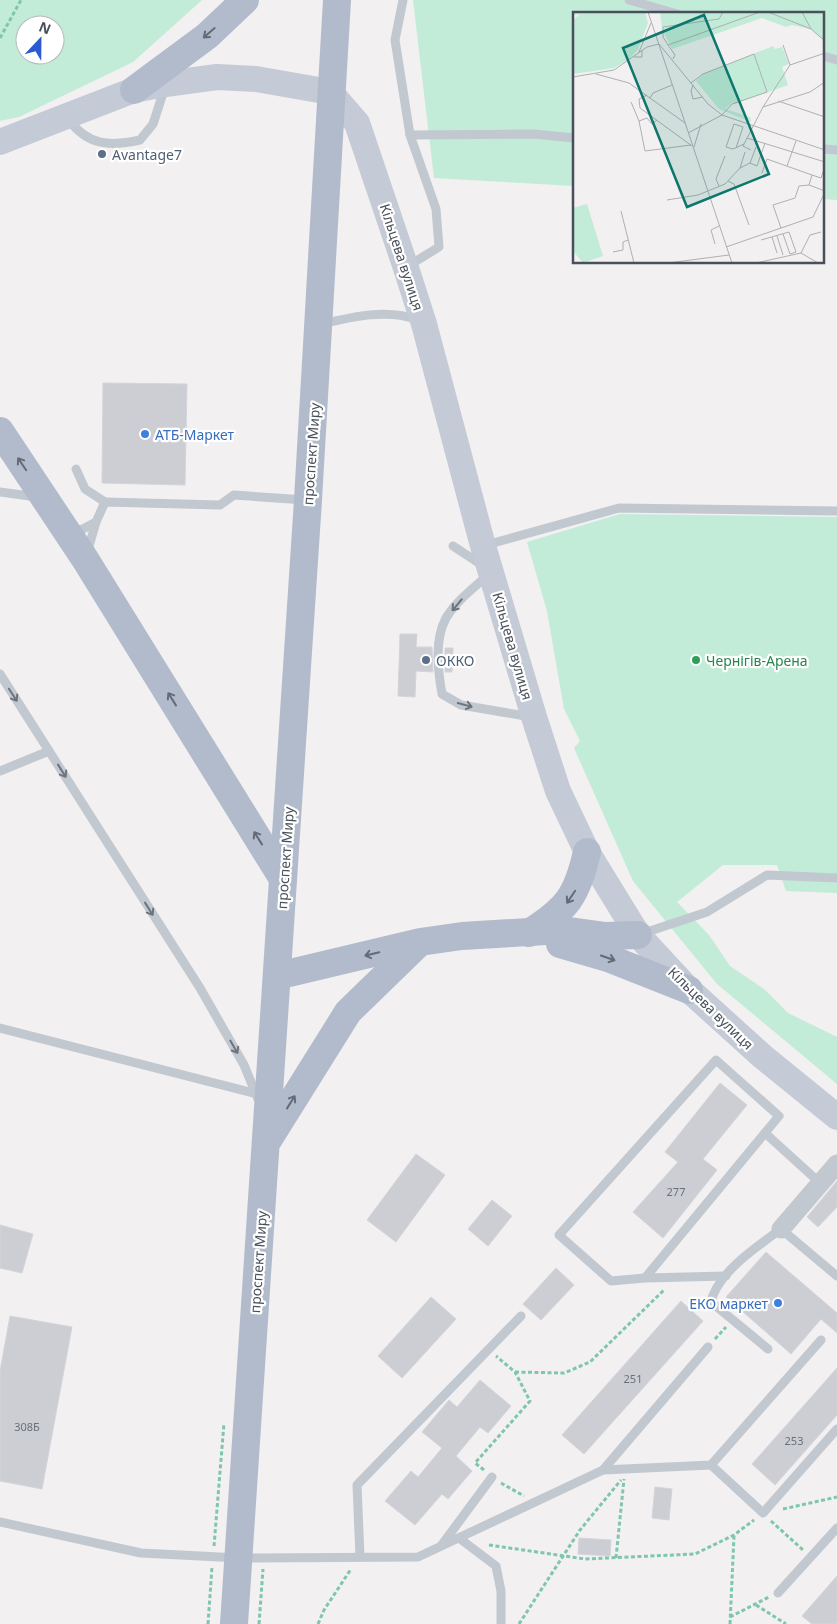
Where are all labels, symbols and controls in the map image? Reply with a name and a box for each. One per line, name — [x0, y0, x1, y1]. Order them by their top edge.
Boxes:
inset map — [573, 12, 824, 264]
north arrow — [15, 15, 65, 65]
text: N — [36, 17, 54, 38]
one-way arrow — [203, 27, 216, 39]
place label: Avantage7 — [112, 145, 182, 164]
marker: Avantage7 — [96, 148, 108, 160]
street label: Кільцева вулиця — [376, 201, 428, 313]
street label: проспект Миру — [298, 401, 324, 506]
place label: АТБ-Маркет — [155, 425, 235, 444]
marker: АТБ-Маркет — [139, 428, 151, 440]
one-way arrow — [17, 458, 27, 472]
street label: Кільцева вулиця — [488, 590, 538, 702]
one-way arrow — [452, 598, 463, 611]
place label: ОККО — [436, 651, 475, 670]
place label: Чернігів-Арена — [706, 651, 808, 670]
marker: ОККО — [420, 654, 432, 666]
marker: Чернігів-Арена — [690, 654, 702, 666]
one-way arrow — [9, 687, 19, 701]
one-way arrow — [167, 693, 177, 707]
one-way arrow — [457, 701, 473, 710]
one-way arrow — [57, 764, 67, 778]
street label: проспект Миру — [272, 805, 298, 910]
one-way arrow — [252, 831, 262, 845]
one-way arrow — [565, 890, 576, 904]
one-way arrow — [145, 901, 155, 915]
one-way arrow — [365, 950, 381, 959]
one-way arrow — [600, 954, 616, 964]
street label: Кільцева вулиця — [664, 962, 758, 1054]
one-way arrow — [229, 1040, 239, 1054]
one-way arrow — [286, 1096, 296, 1110]
house number: 277 — [667, 1184, 685, 1199]
street label: проспект Миру — [245, 1209, 271, 1314]
place label: ЕКО маркет — [689, 1294, 768, 1313]
marker: ЕКО маркет — [772, 1297, 784, 1309]
house number: 251 — [624, 1371, 642, 1386]
house number: 308Б — [14, 1419, 40, 1434]
house number: 253 — [785, 1433, 803, 1448]

